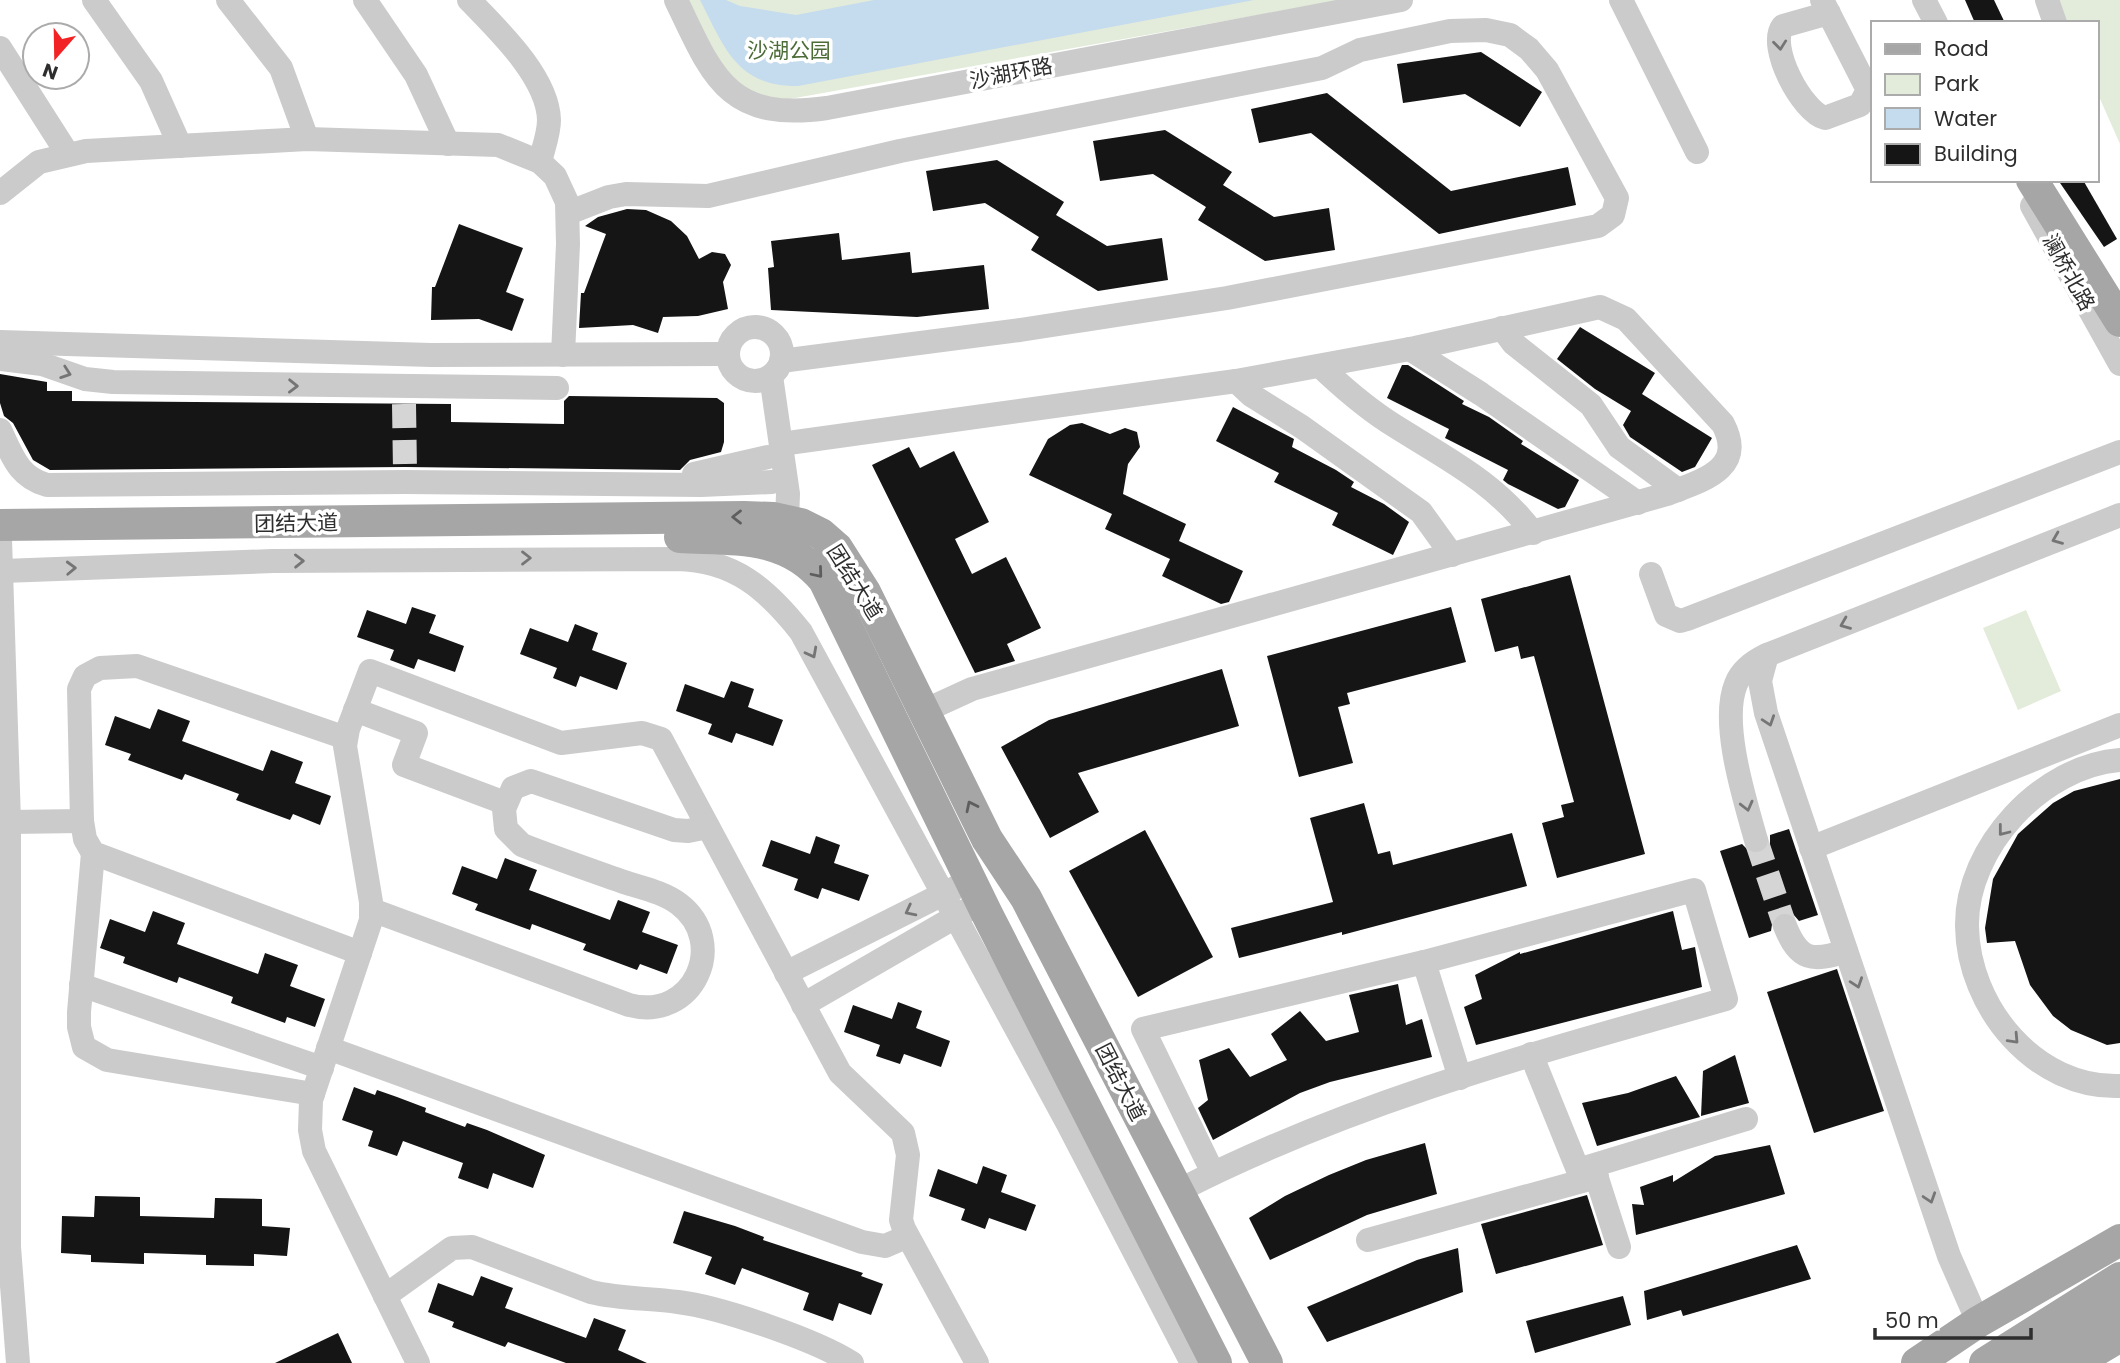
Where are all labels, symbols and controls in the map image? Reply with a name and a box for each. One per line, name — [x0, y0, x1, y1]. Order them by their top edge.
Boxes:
north arrow — [21, 21, 91, 91]
legend — [1871, 21, 2099, 182]
text: Road — [1934, 34, 1989, 63]
park label: 沙湖公园 — [747, 36, 831, 65]
one-way arrow — [1772, 39, 1787, 51]
street label: 沙湖环路 — [967, 51, 1055, 95]
text: N — [39, 56, 62, 87]
text: Park — [1934, 69, 1979, 98]
text: Water — [1934, 104, 1997, 133]
text: Building — [1934, 139, 2018, 168]
street label: 澜桥北路 — [2036, 228, 2102, 316]
one-way arrow — [60, 365, 72, 379]
one-way arrow — [288, 378, 298, 394]
street label: 团结大道 — [254, 508, 338, 538]
one-way arrow — [731, 509, 742, 525]
one-way arrow — [2051, 531, 2063, 545]
street label: 团结大道 — [820, 539, 890, 625]
one-way arrow — [521, 550, 532, 566]
one-way arrow — [294, 553, 304, 569]
one-way arrow — [66, 561, 77, 576]
one-way arrow — [809, 565, 822, 578]
one-way arrow — [1840, 615, 1852, 629]
one-way arrow — [804, 646, 817, 658]
one-way arrow — [1760, 714, 1775, 726]
one-way arrow — [1739, 800, 1753, 812]
one-way arrow — [965, 801, 979, 813]
one-way arrow — [1998, 824, 2011, 836]
one-way arrow — [904, 902, 917, 916]
one-way arrow — [1849, 976, 1863, 988]
one-way arrow — [2005, 1031, 2018, 1044]
street label: 团结大道 — [1089, 1038, 1153, 1126]
one-way arrow — [1921, 1192, 1936, 1204]
scale bar — [1875, 1296, 2031, 1340]
text: 50 m — [1885, 1306, 1939, 1335]

